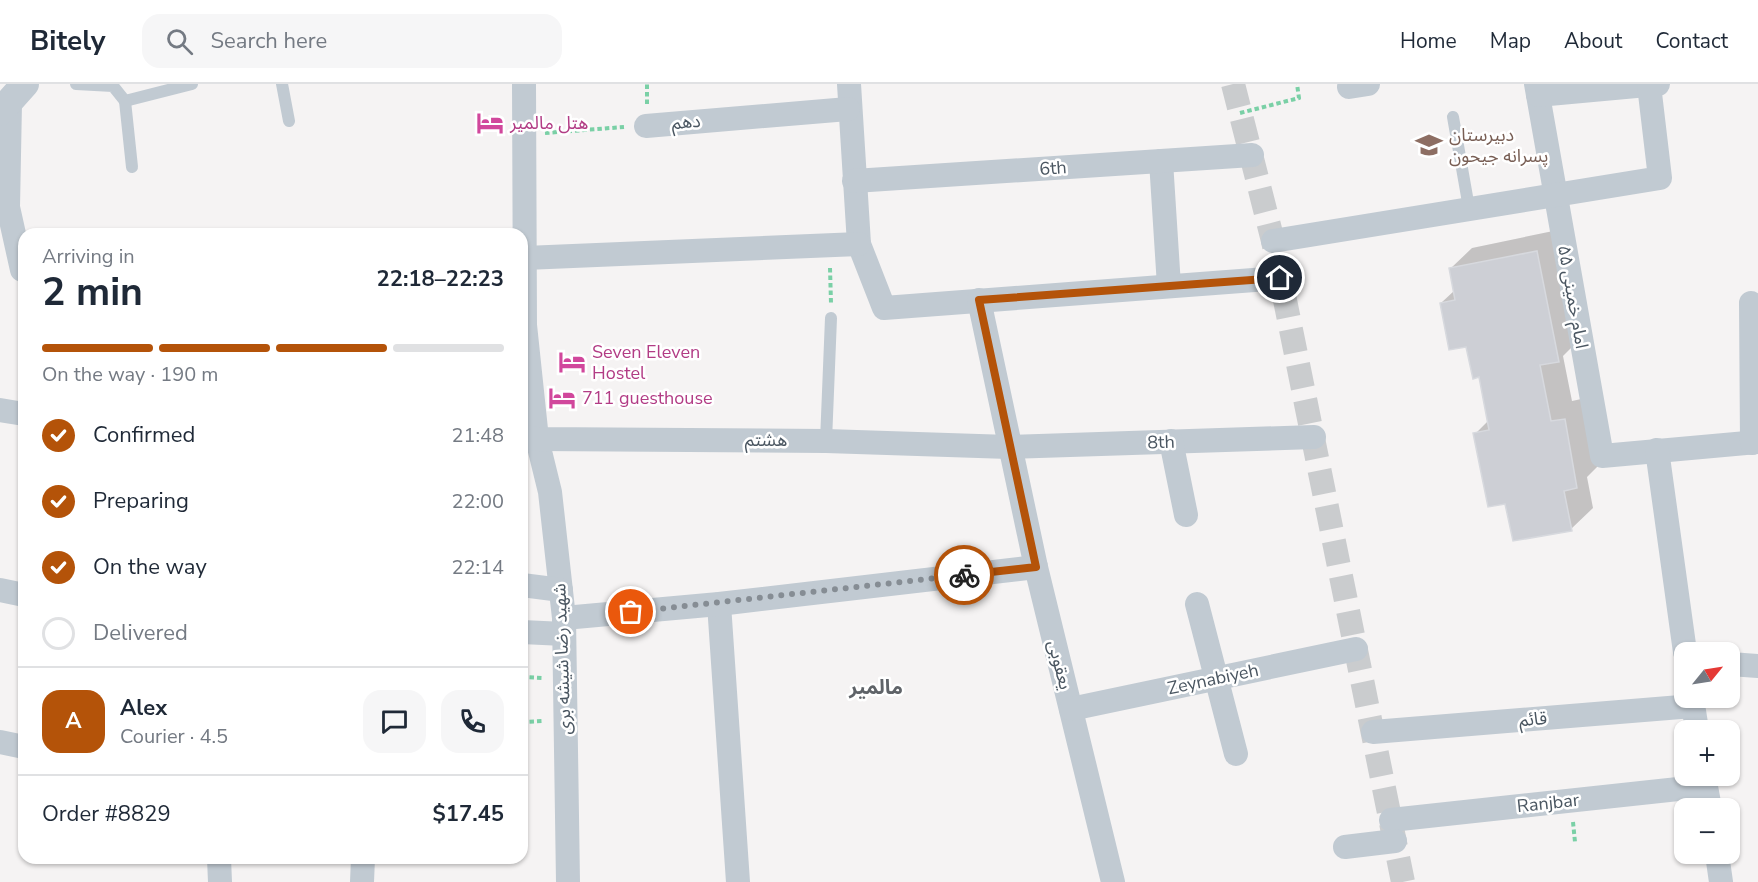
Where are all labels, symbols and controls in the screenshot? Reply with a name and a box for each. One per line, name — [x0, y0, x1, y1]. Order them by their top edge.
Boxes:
search box — [142, 14, 562, 68]
text: Bitely — [30, 22, 106, 60]
icon: search — [163, 25, 196, 58]
text: Search here — [211, 26, 327, 56]
text: Home — [1400, 27, 1457, 55]
text: Map — [1490, 27, 1531, 55]
text: About — [1564, 27, 1622, 55]
text: Contact — [1655, 27, 1728, 55]
hotel icon: هتل مالمير — [475, 108, 505, 138]
street label: دهم — [670, 109, 702, 136]
place label: هتل مالمير — [509, 111, 588, 135]
place label: دبیرستان پسرانه جیحون — [1449, 123, 1548, 168]
school or university icon: دبیرستان پسرانه جیحون — [1414, 130, 1444, 160]
street label: 6th — [1039, 155, 1067, 181]
text: Arriving in — [42, 243, 135, 270]
street label: امام خمینی ۵۵ — [1550, 243, 1594, 351]
pin — [1254, 252, 1305, 303]
icon: home — [1263, 261, 1296, 294]
text: 22:18–22:23 — [376, 264, 504, 294]
text: 2 min — [42, 266, 143, 319]
place label: Seven Eleven Hostel — [592, 340, 700, 385]
hotel icon: Seven Eleven Hostel — [557, 347, 587, 377]
text: On the way · 190 m — [42, 361, 218, 388]
hotel icon: 711 guesthouse — [547, 383, 577, 413]
place label: 711 guesthouse — [582, 386, 713, 410]
icon: check — [42, 419, 75, 452]
text: Confirmed — [93, 420, 195, 450]
text: 21:48 — [451, 422, 504, 449]
street label: هشتم — [745, 428, 787, 453]
street label: 8th — [1147, 430, 1175, 454]
icon: check — [42, 485, 75, 518]
text: Preparing — [93, 486, 189, 516]
text: 22:00 — [451, 488, 504, 515]
courier — [934, 545, 994, 605]
icon: check — [42, 551, 75, 584]
text: On the way — [93, 552, 207, 582]
text: 22:14 — [451, 554, 504, 581]
icon: bike — [948, 559, 981, 592]
street label: شهید رضا شیشه بری — [547, 583, 577, 735]
pin — [605, 586, 656, 637]
icon: bag — [614, 595, 647, 628]
text: Delivered — [93, 618, 188, 648]
street label: یعقوبی — [1042, 638, 1078, 692]
north arrow — [1674, 642, 1740, 708]
map controls — [1674, 642, 1740, 864]
street label: Zeynabiyeh — [1165, 658, 1261, 700]
district label: مالمیر — [848, 674, 903, 701]
button: chat — [363, 690, 426, 753]
button: phone — [441, 690, 504, 753]
text: Alex — [120, 693, 167, 723]
text: A — [65, 706, 82, 736]
street label: قائم — [1518, 706, 1548, 733]
button: + — [1674, 720, 1740, 786]
text: Courier · 4.5 — [120, 723, 228, 750]
street label: Ranjbar — [1516, 788, 1581, 818]
button: − — [1674, 798, 1740, 864]
text: Order #8829 — [42, 799, 171, 829]
text: $17.45 — [433, 799, 504, 829]

